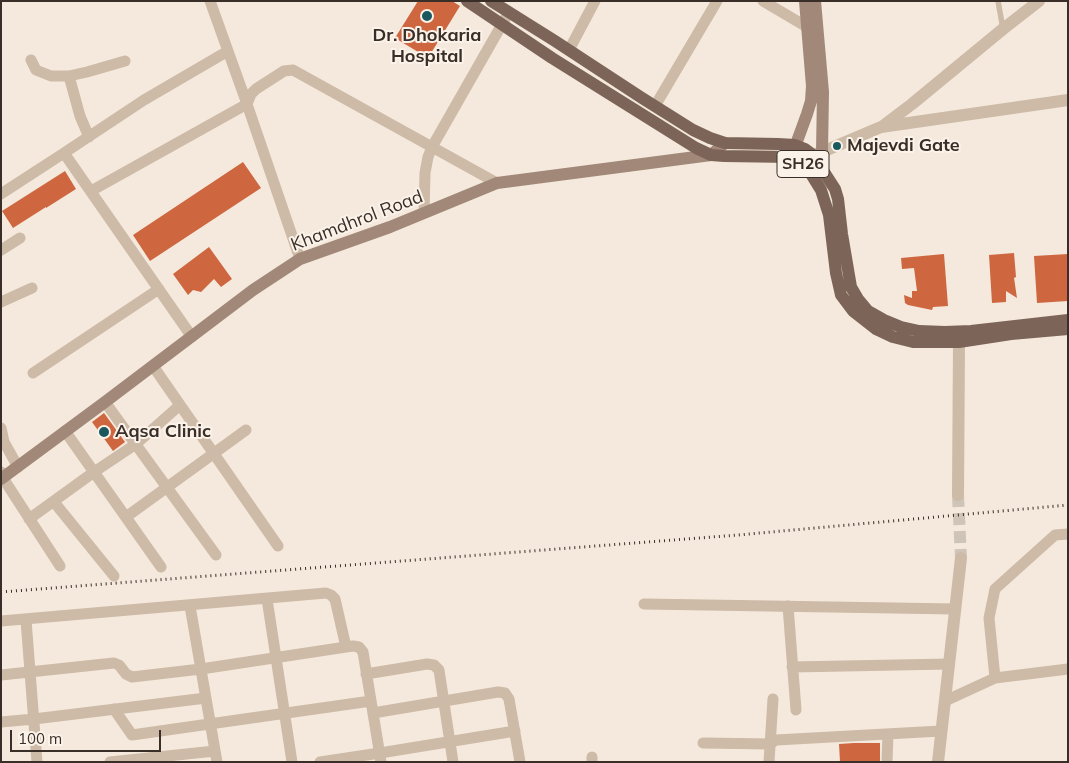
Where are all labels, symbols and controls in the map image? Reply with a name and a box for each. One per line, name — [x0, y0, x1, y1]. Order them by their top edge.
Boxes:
marker: Dr. Dhokaria Hospital — [420, 9, 434, 23]
place label: Dr. Dhokaria Hospital — [373, 25, 481, 68]
place label: Majevdi Gate — [847, 135, 960, 157]
marker: Majevdi Gate — [831, 140, 843, 152]
road number: SH26 — [777, 150, 829, 178]
street label: Khamdhrol Road — [288, 186, 426, 256]
place label: Aqsa Clinic — [115, 421, 211, 443]
marker: Aqsa Clinic — [97, 425, 111, 439]
scale bar — [12, 720, 164, 752]
text: 100 m — [18, 729, 62, 748]

